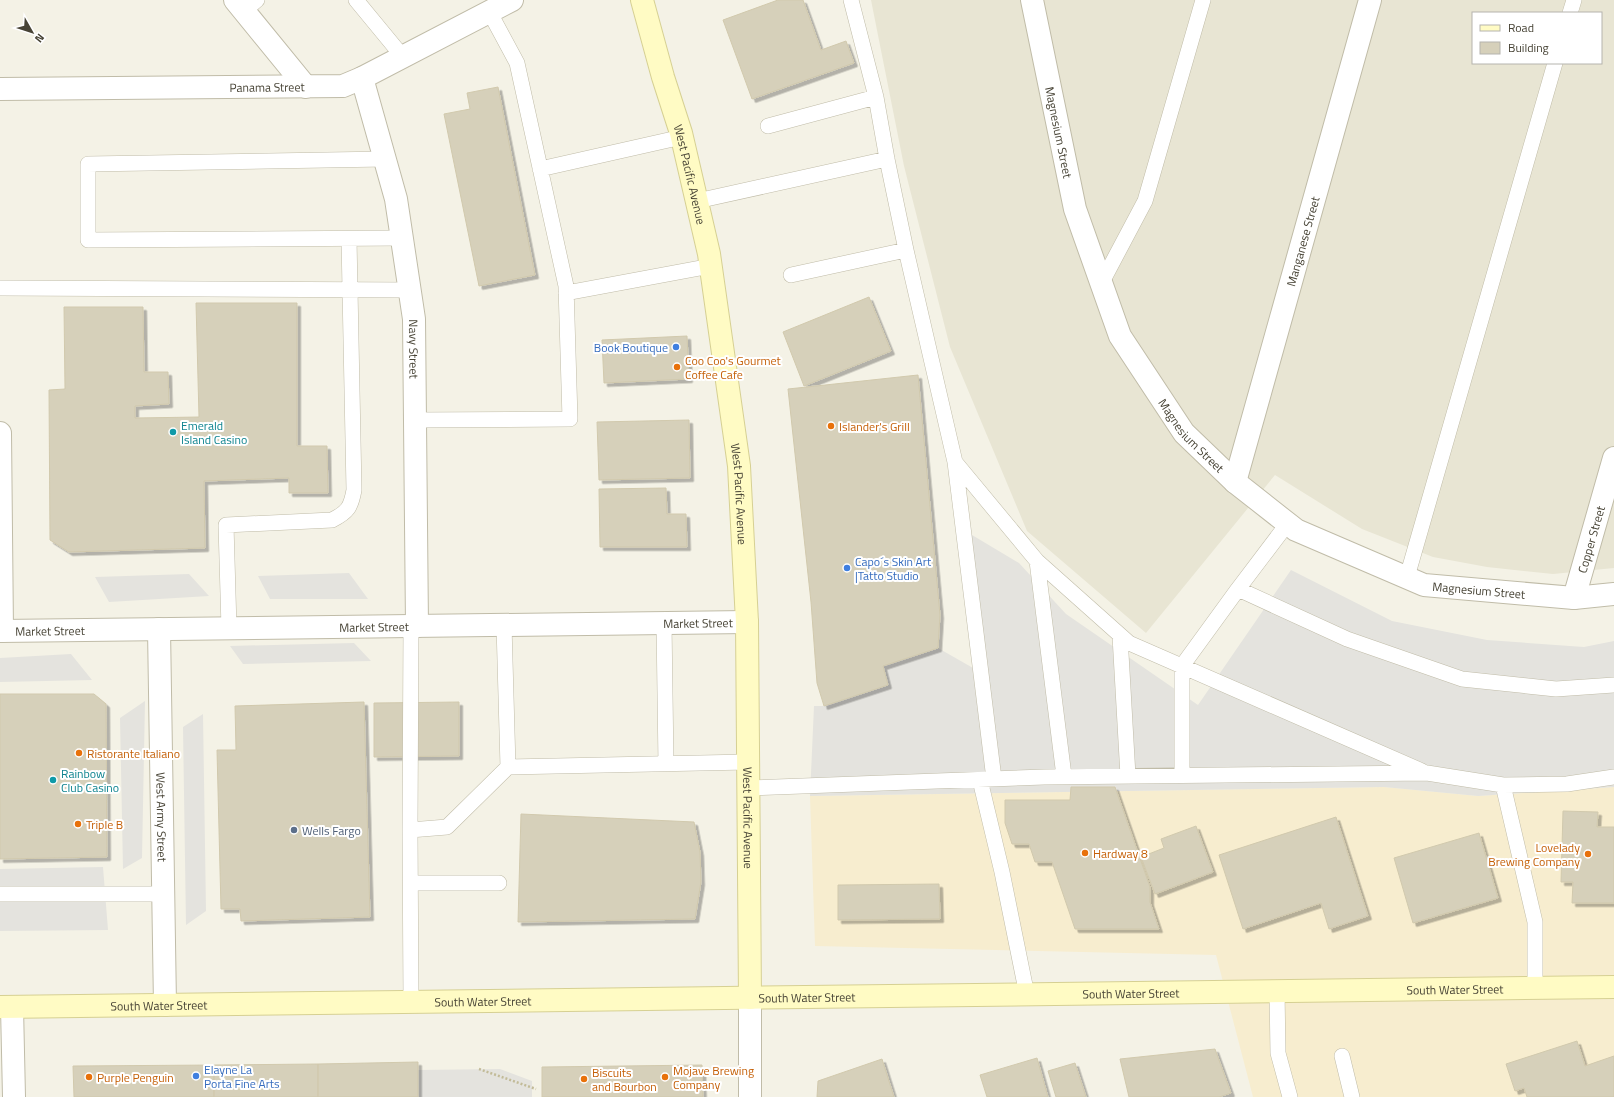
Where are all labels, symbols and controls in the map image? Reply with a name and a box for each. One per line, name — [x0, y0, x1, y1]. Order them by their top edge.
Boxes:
north arrow — [12, 12, 52, 52]
legend — [1472, 12, 1602, 64]
text: Road — [1508, 18, 1534, 37]
text: N — [31, 30, 48, 46]
text: Building — [1508, 38, 1549, 57]
street label: Panama Street — [229, 77, 305, 96]
street label: Magnesium Street — [1041, 85, 1078, 180]
street label: West Pacific Avenue — [669, 122, 711, 226]
street label: Manganese Street — [1281, 193, 1324, 288]
street label: Navy Street — [405, 319, 424, 379]
place label: Book Boutique — [594, 338, 668, 357]
marker: Book Boutique — [671, 342, 681, 352]
place label: Coo Coo's Gourmet Coffee Cafe — [685, 351, 782, 384]
marker: Coo Coo's Gourmet Coffee Cafe — [672, 362, 682, 372]
street label: Magnesium Street — [1154, 394, 1230, 477]
place label: Emerald Island Casino — [181, 416, 247, 449]
place label: Islander's Grill — [839, 417, 910, 436]
marker: Islander's Grill — [826, 421, 836, 431]
marker: Emerald Island Casino — [168, 427, 178, 437]
street label: West Pacific Avenue — [726, 442, 753, 545]
street label: Copper Street — [1572, 503, 1610, 575]
place label: Capo´s Skin Art |Tatto Studio — [855, 552, 932, 585]
marker: Capo´s Skin Art |Tatto Studio — [842, 563, 852, 573]
street label: Magnesium Street — [1432, 576, 1527, 603]
street label: Market Street — [663, 613, 734, 633]
street label: Market Street — [339, 617, 410, 636]
street label: Market Street — [15, 620, 86, 640]
place label: Ristorante Italiano — [87, 744, 180, 763]
marker: Ristorante Italiano — [74, 748, 84, 758]
place label: Rainbow Club Casino — [61, 764, 119, 797]
street label: West Pacific Avenue — [739, 767, 758, 869]
street label: West Army Street — [152, 772, 172, 863]
marker: Rainbow Club Casino — [48, 775, 58, 785]
place label: Triple B — [86, 815, 123, 834]
marker: Triple B — [73, 819, 83, 829]
place label: Wells Fargo — [302, 821, 361, 840]
marker: Wells Fargo — [289, 825, 299, 835]
place label: Lovelady Brewing Company — [1488, 838, 1580, 871]
place label: Hardway 8 — [1093, 844, 1148, 863]
marker: Hardway 8 — [1080, 848, 1090, 858]
marker: Lovelady Brewing Company — [1583, 849, 1593, 859]
street label: South Water Street — [1406, 979, 1504, 999]
street label: South Water Street — [1082, 983, 1180, 1003]
street label: South Water Street — [758, 987, 856, 1007]
street label: South Water Street — [434, 991, 532, 1011]
street label: South Water Street — [110, 995, 208, 1015]
place label: Elayne La Porta Fine Arts — [204, 1060, 280, 1093]
place label: Mojave Brewing Company — [673, 1061, 754, 1094]
place label: Biscuits and Bourbon — [592, 1063, 657, 1096]
place label: Purple Penguin — [97, 1068, 174, 1087]
marker: Elayne La Porta Fine Arts — [191, 1071, 201, 1081]
marker: Purple Penguin — [84, 1072, 94, 1082]
marker: Mojave Brewing Company — [660, 1072, 670, 1082]
marker: Biscuits and Bourbon — [579, 1074, 589, 1084]

